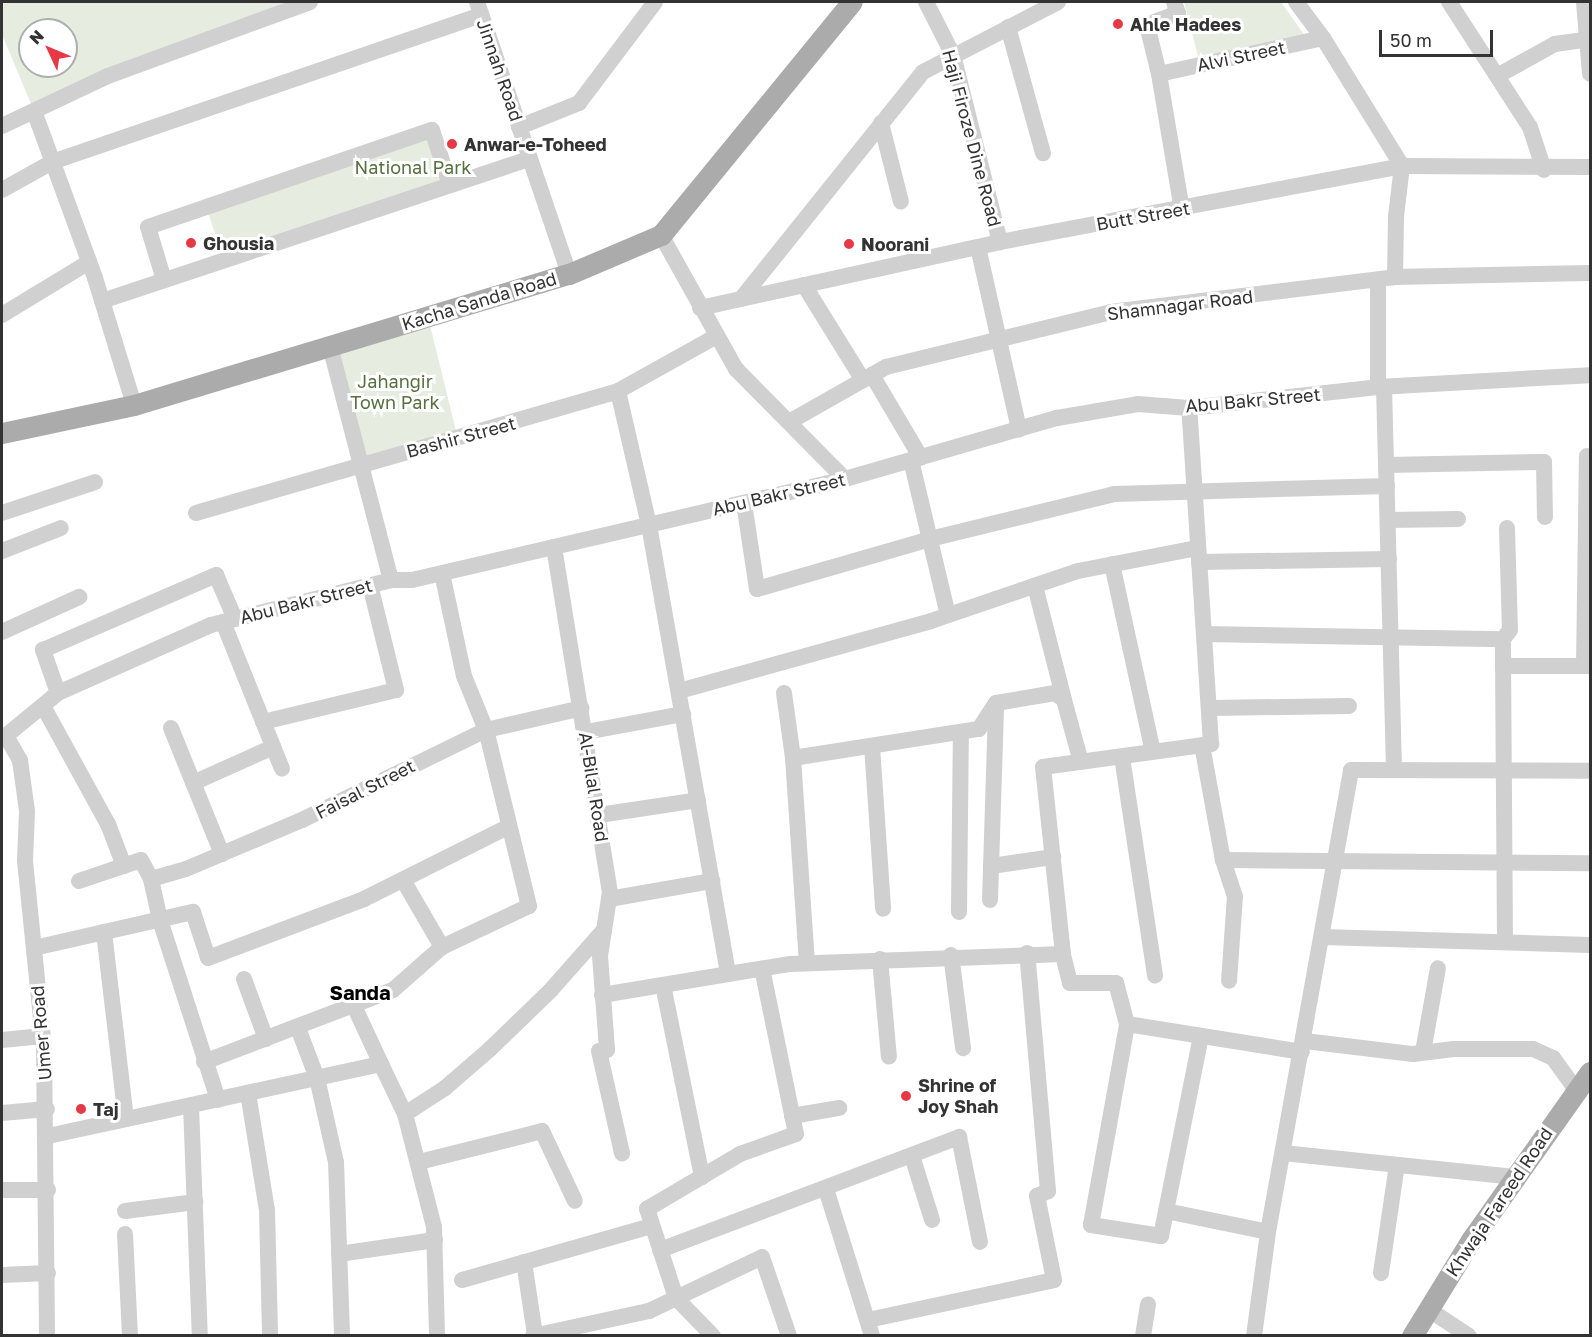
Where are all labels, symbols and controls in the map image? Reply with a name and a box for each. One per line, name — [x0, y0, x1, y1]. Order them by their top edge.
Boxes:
place label: Ahle Hadees — [1130, 13, 1241, 35]
street label: Jinnah Road — [472, 16, 528, 124]
marker: Ahle Hadees — [1111, 17, 1125, 31]
north arrow — [18, 18, 78, 78]
scale bar — [1382, 18, 1496, 56]
text: N — [25, 26, 48, 48]
text: 50 m — [1390, 29, 1432, 51]
street label: Alvi Street — [1195, 36, 1287, 76]
street label: Haji Firoze Dine Road — [938, 47, 1006, 229]
place label: Anwar-e-Toheed — [464, 133, 607, 155]
marker: Anwar-e-Toheed — [445, 137, 459, 151]
park label: National Park — [355, 156, 471, 178]
street label: Butt Street — [1094, 197, 1192, 235]
place label: Ghousia — [203, 232, 274, 254]
place label: Noorani — [861, 233, 929, 255]
marker: Ghousia — [184, 236, 198, 250]
marker: Noorani — [842, 237, 856, 251]
street label: Kacha Sanda Road — [399, 267, 559, 335]
street label: Shamnagar Road — [1106, 285, 1254, 325]
park label: Jahangir Town Park — [350, 371, 440, 413]
street label: Abu Bakr Street — [1184, 383, 1322, 417]
street label: Bashir Street — [404, 412, 518, 462]
street label: Abu Bakr Street — [710, 468, 848, 520]
street label: Abu Bakr Street — [238, 574, 374, 628]
street label: Al-Bilal Road — [575, 731, 613, 843]
street label: Faisal Street — [312, 755, 418, 823]
district label: Sanda — [330, 980, 390, 1004]
street label: Umer Road — [26, 985, 56, 1081]
place label: Shrine of Joy Shah — [918, 1075, 998, 1118]
marker: Shrine of Joy Shah — [899, 1089, 913, 1103]
place label: Taj — [93, 1098, 119, 1120]
marker: Taj — [74, 1102, 88, 1116]
street label: Khwaja Fareed Road — [1441, 1123, 1557, 1281]

